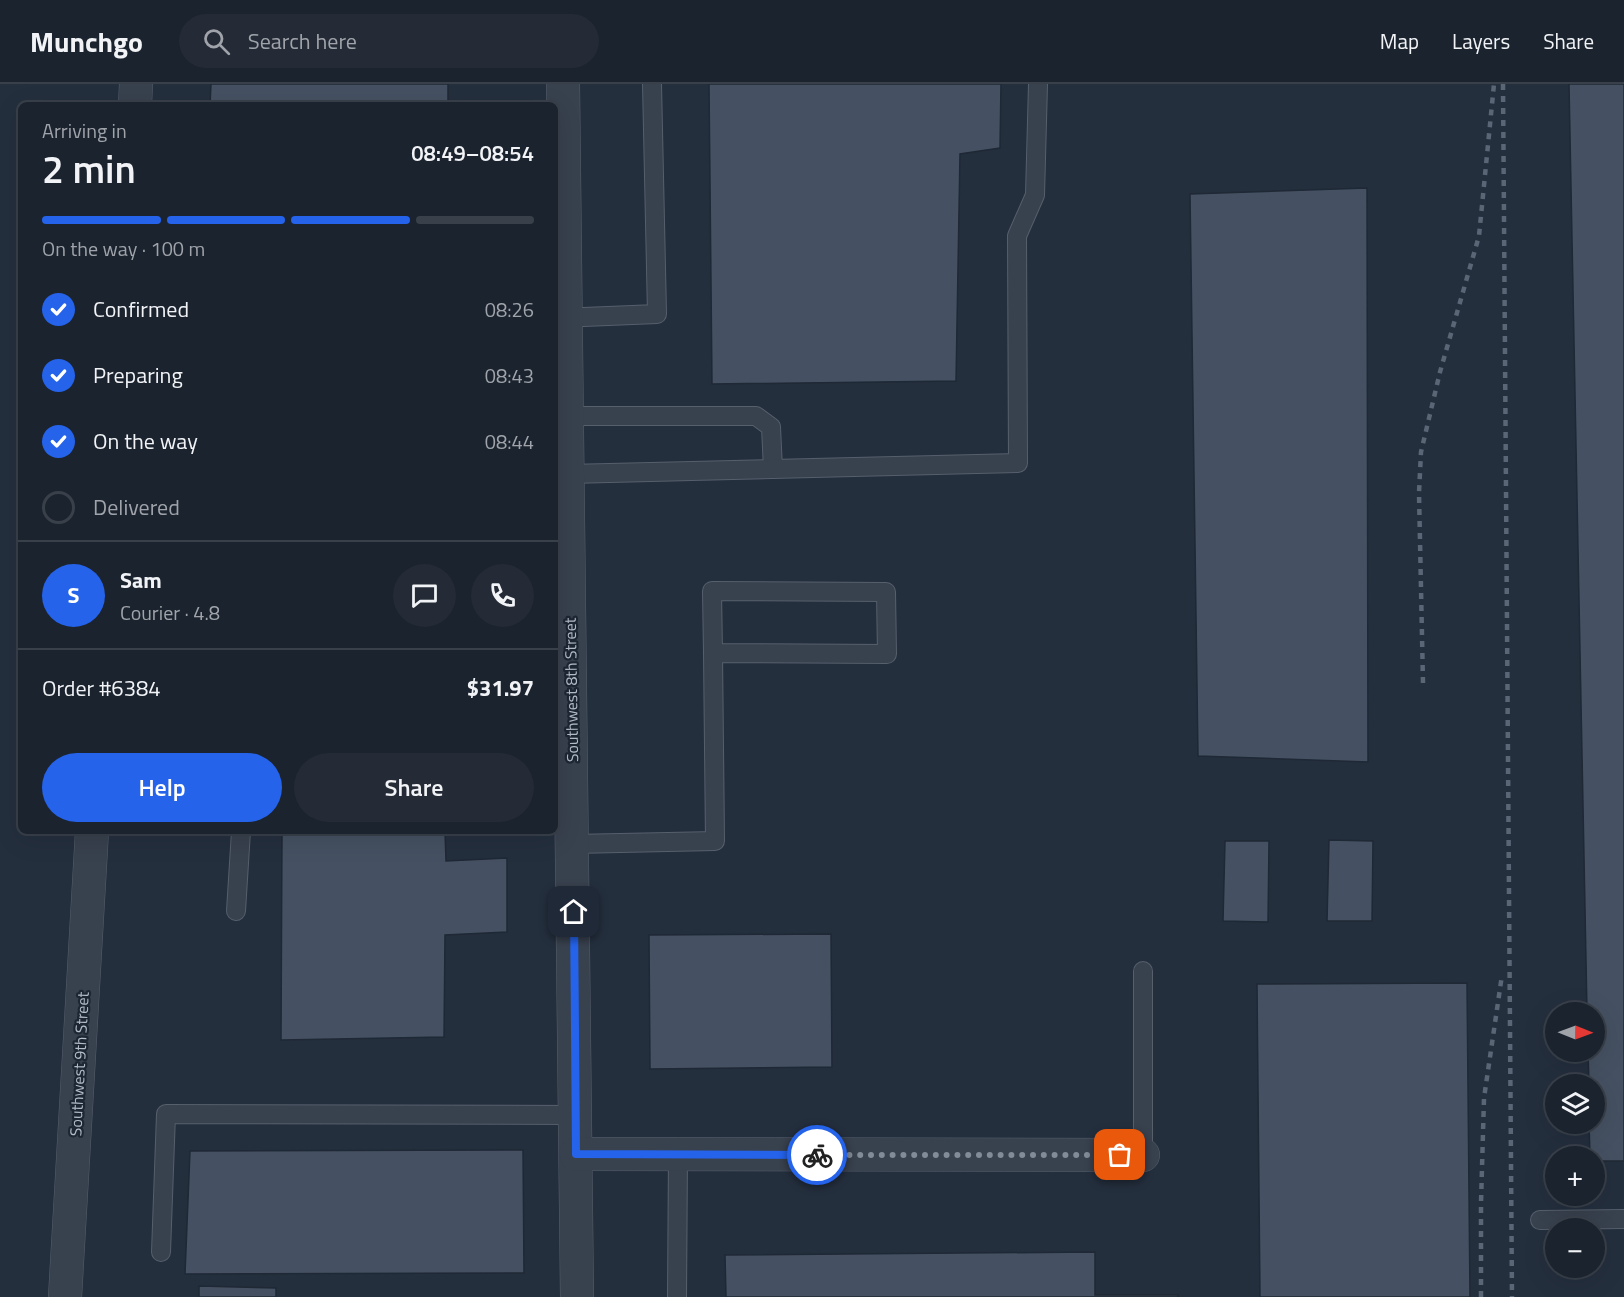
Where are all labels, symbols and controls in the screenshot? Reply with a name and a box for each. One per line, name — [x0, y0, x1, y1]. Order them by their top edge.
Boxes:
search box — [179, 14, 599, 68]
text: Munchgo — [30, 20, 143, 63]
text: Search here — [248, 24, 357, 58]
icon: search — [200, 25, 233, 58]
text: Map — [1380, 25, 1419, 57]
text: Layers — [1452, 25, 1510, 57]
text: Share — [1543, 25, 1594, 57]
text: Arriving in — [42, 115, 127, 146]
text: 08:49–08:54 — [411, 136, 534, 170]
text: 2 min — [42, 139, 136, 198]
text: On the way · 100 m — [42, 233, 205, 264]
text: Confirmed — [93, 292, 189, 326]
icon: check — [42, 293, 75, 326]
text: 08:26 — [485, 294, 534, 325]
text: Preparing — [93, 358, 183, 392]
icon: check — [42, 359, 75, 392]
text: 08:43 — [485, 360, 534, 391]
text: On the way — [93, 424, 198, 458]
icon: check — [42, 425, 75, 458]
text: 08:44 — [485, 426, 534, 457]
text: Delivered — [93, 490, 180, 524]
text: Sam — [120, 563, 162, 597]
button: chat — [393, 564, 456, 627]
button: phone — [471, 564, 534, 627]
text: S — [68, 578, 79, 612]
text: Courier · 4.8 — [120, 597, 220, 628]
street label: Southwest 8th Street — [558, 617, 584, 762]
text: Order #6384 — [42, 671, 161, 705]
text: $31.97 — [467, 671, 534, 705]
button: Help — [42, 753, 282, 822]
button: Share — [294, 753, 534, 822]
pin — [548, 886, 599, 937]
icon: home — [557, 895, 590, 928]
street label: Southwest 9th Street — [63, 991, 95, 1137]
north arrow — [1545, 1002, 1605, 1062]
map controls — [1545, 1002, 1605, 1278]
button: layers — [1545, 1074, 1605, 1134]
courier — [787, 1125, 847, 1185]
pin — [1094, 1129, 1145, 1180]
icon: bag — [1103, 1138, 1136, 1171]
icon: bike — [801, 1139, 834, 1172]
button: + — [1545, 1146, 1605, 1206]
button: − — [1545, 1218, 1605, 1278]

